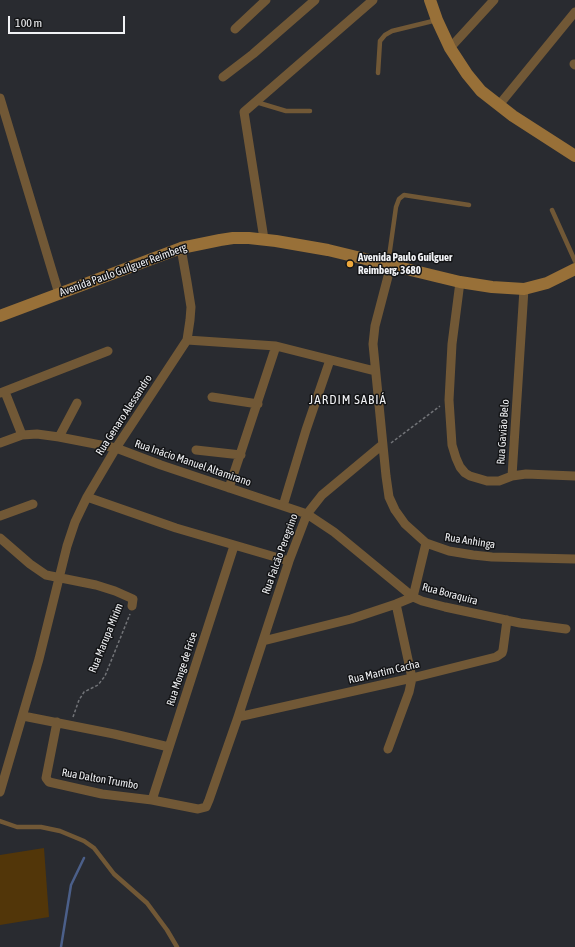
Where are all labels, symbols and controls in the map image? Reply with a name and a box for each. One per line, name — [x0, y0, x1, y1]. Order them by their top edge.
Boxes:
scale bar — [10, 8, 127, 34]
text: 100 m — [15, 16, 42, 30]
street label: Avenida Paulo Guilguer Reimberg — [58, 241, 188, 299]
place label: Avenida Paulo Guilguer Reimberg, 3680 — [358, 251, 452, 277]
marker: Avenida Paulo Guilguer Reimberg, 3680 — [345, 259, 355, 269]
street label: Rua Genaro Alessandro — [93, 372, 155, 458]
district label: JARDIM SABIÁ — [309, 392, 387, 408]
street label: Rua Gavião Belo — [494, 399, 512, 465]
street label: Rua Inácio Manuel Altamirano — [133, 437, 253, 489]
street label: Rua Falcão Peregrino — [259, 512, 301, 596]
street label: Rua Anhinga — [444, 530, 496, 552]
street label: Rua Boraquira — [421, 580, 479, 608]
street label: Rua Marupa Mirim — [86, 601, 126, 675]
street label: Rua Monge de Frise — [164, 630, 200, 708]
street label: Rua Martim Cacha — [347, 657, 421, 687]
street label: Rua Dalton Trumbo — [61, 766, 139, 792]

